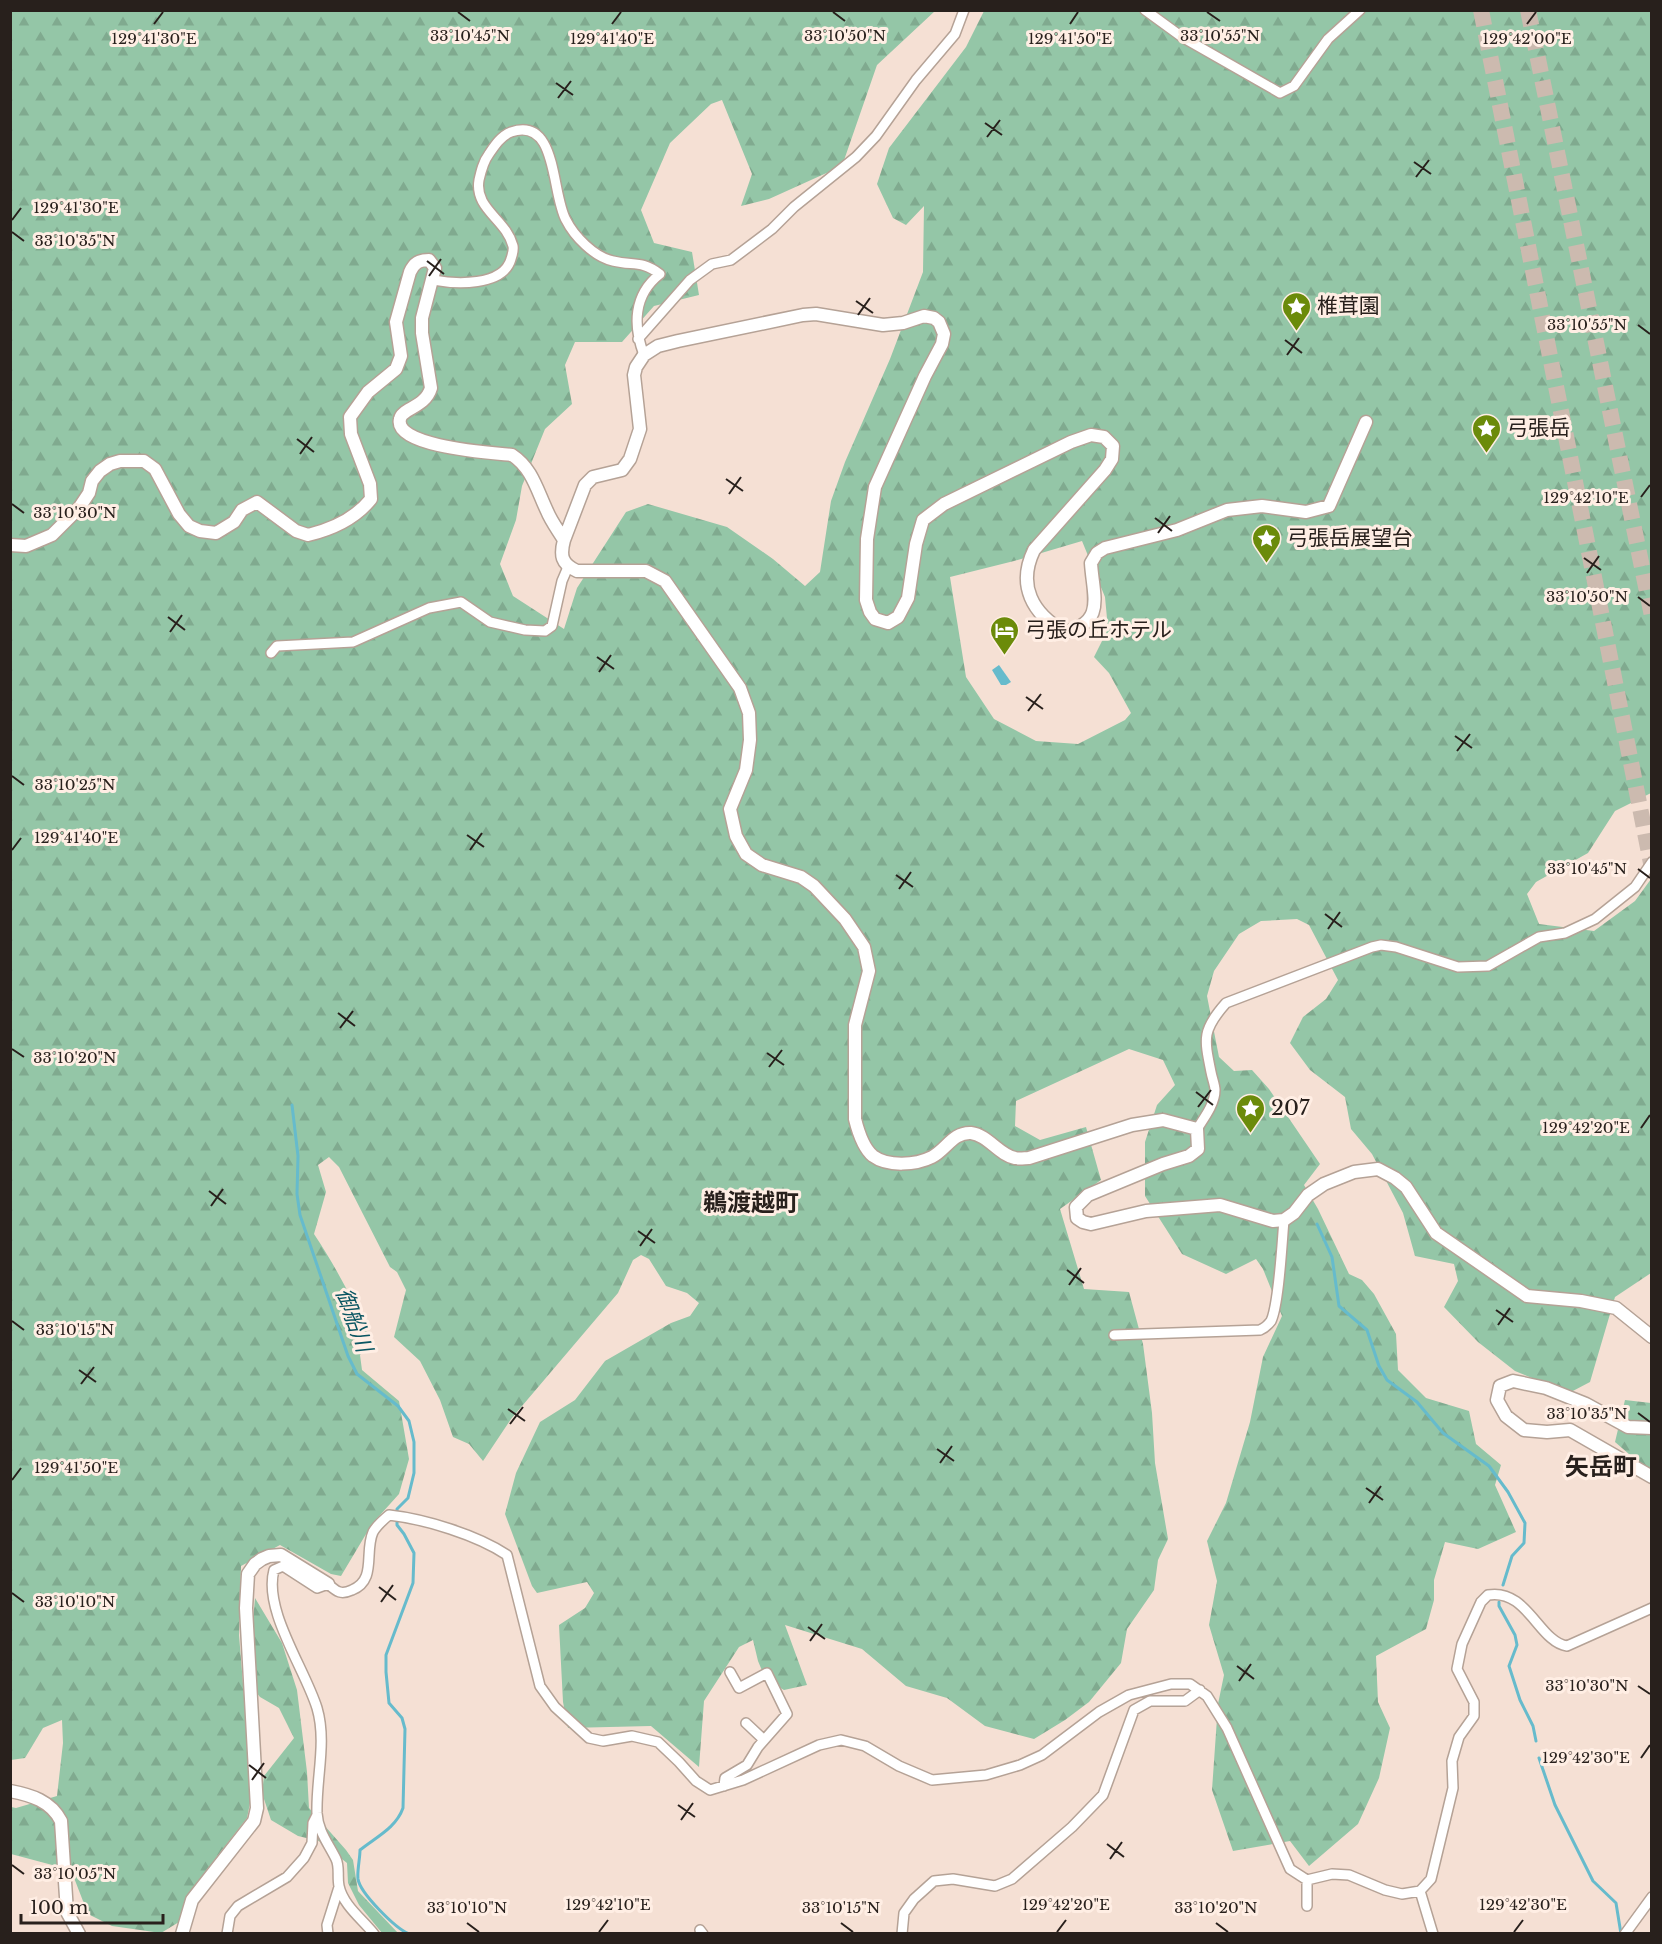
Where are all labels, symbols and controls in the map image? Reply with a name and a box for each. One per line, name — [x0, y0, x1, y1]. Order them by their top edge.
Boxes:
text: 33°10'45"N — [430, 26, 510, 45]
text: 33°10'50"N — [804, 26, 886, 45]
text: 33°10'55"N — [1180, 26, 1260, 45]
text: 129°41'30"E — [111, 29, 197, 48]
text: 129°41'40"E — [570, 29, 654, 48]
text: 129°41'50"E — [1028, 29, 1112, 48]
text: 129°42'00"E — [1482, 29, 1572, 48]
text: 129°41'30"E — [33, 198, 119, 217]
text: 33°10'35"N — [34, 231, 116, 250]
place icon: 椎茸園 — [1280, 290, 1312, 332]
place label: 椎茸園 — [1317, 293, 1380, 319]
text: 33°10'55"N — [1547, 315, 1627, 334]
place icon: 弓張岳 — [1470, 412, 1502, 454]
place label: 弓張岳 — [1507, 415, 1570, 441]
text: 129°42'10"E — [1543, 488, 1629, 507]
text: 33°10'30"N — [33, 503, 117, 522]
place icon: 弓張岳展望台 — [1250, 522, 1282, 564]
place label: 弓張岳展望台 — [1287, 525, 1413, 551]
text: 33°10'50"N — [1546, 587, 1628, 606]
hotel icon: 弓張の丘ホテル — [988, 614, 1020, 656]
place label: 弓張の丘ホテル — [1025, 617, 1172, 643]
text: 33°10'25"N — [34, 775, 116, 794]
text: 129°41'40"E — [34, 828, 118, 847]
text: 33°10'45"N — [1547, 859, 1627, 878]
text: 33°10'20"N — [33, 1048, 117, 1067]
place icon: 207 — [1234, 1092, 1266, 1134]
place label: 207 — [1271, 1095, 1310, 1121]
text: 129°42'20"E — [1542, 1118, 1630, 1137]
district label: 鵜渡越町 — [703, 1188, 799, 1217]
water label: 御船川 — [330, 1284, 379, 1357]
text: 33°10'15"N — [36, 1320, 114, 1339]
text: 33°10'35"N — [1546, 1404, 1628, 1423]
district label: 矢岳町 — [1565, 1452, 1637, 1481]
text: 129°41'50"E — [34, 1458, 118, 1477]
text: 33°10'10"N — [35, 1592, 115, 1611]
text: 33°10'30"N — [1545, 1676, 1629, 1695]
text: 129°42'30"E — [1542, 1748, 1630, 1767]
text: 33°10'05"N — [34, 1864, 116, 1883]
scale bar — [21, 1887, 164, 1925]
text: 129°42'10"E — [565, 1895, 651, 1914]
text: 129°42'20"E — [1022, 1895, 1110, 1914]
text: 129°42'30"E — [1479, 1895, 1567, 1914]
text: 100 m — [30, 1897, 88, 1919]
text: 33°10'10"N — [427, 1898, 507, 1917]
text: 33°10'15"N — [802, 1898, 880, 1917]
text: 33°10'20"N — [1174, 1898, 1258, 1917]

